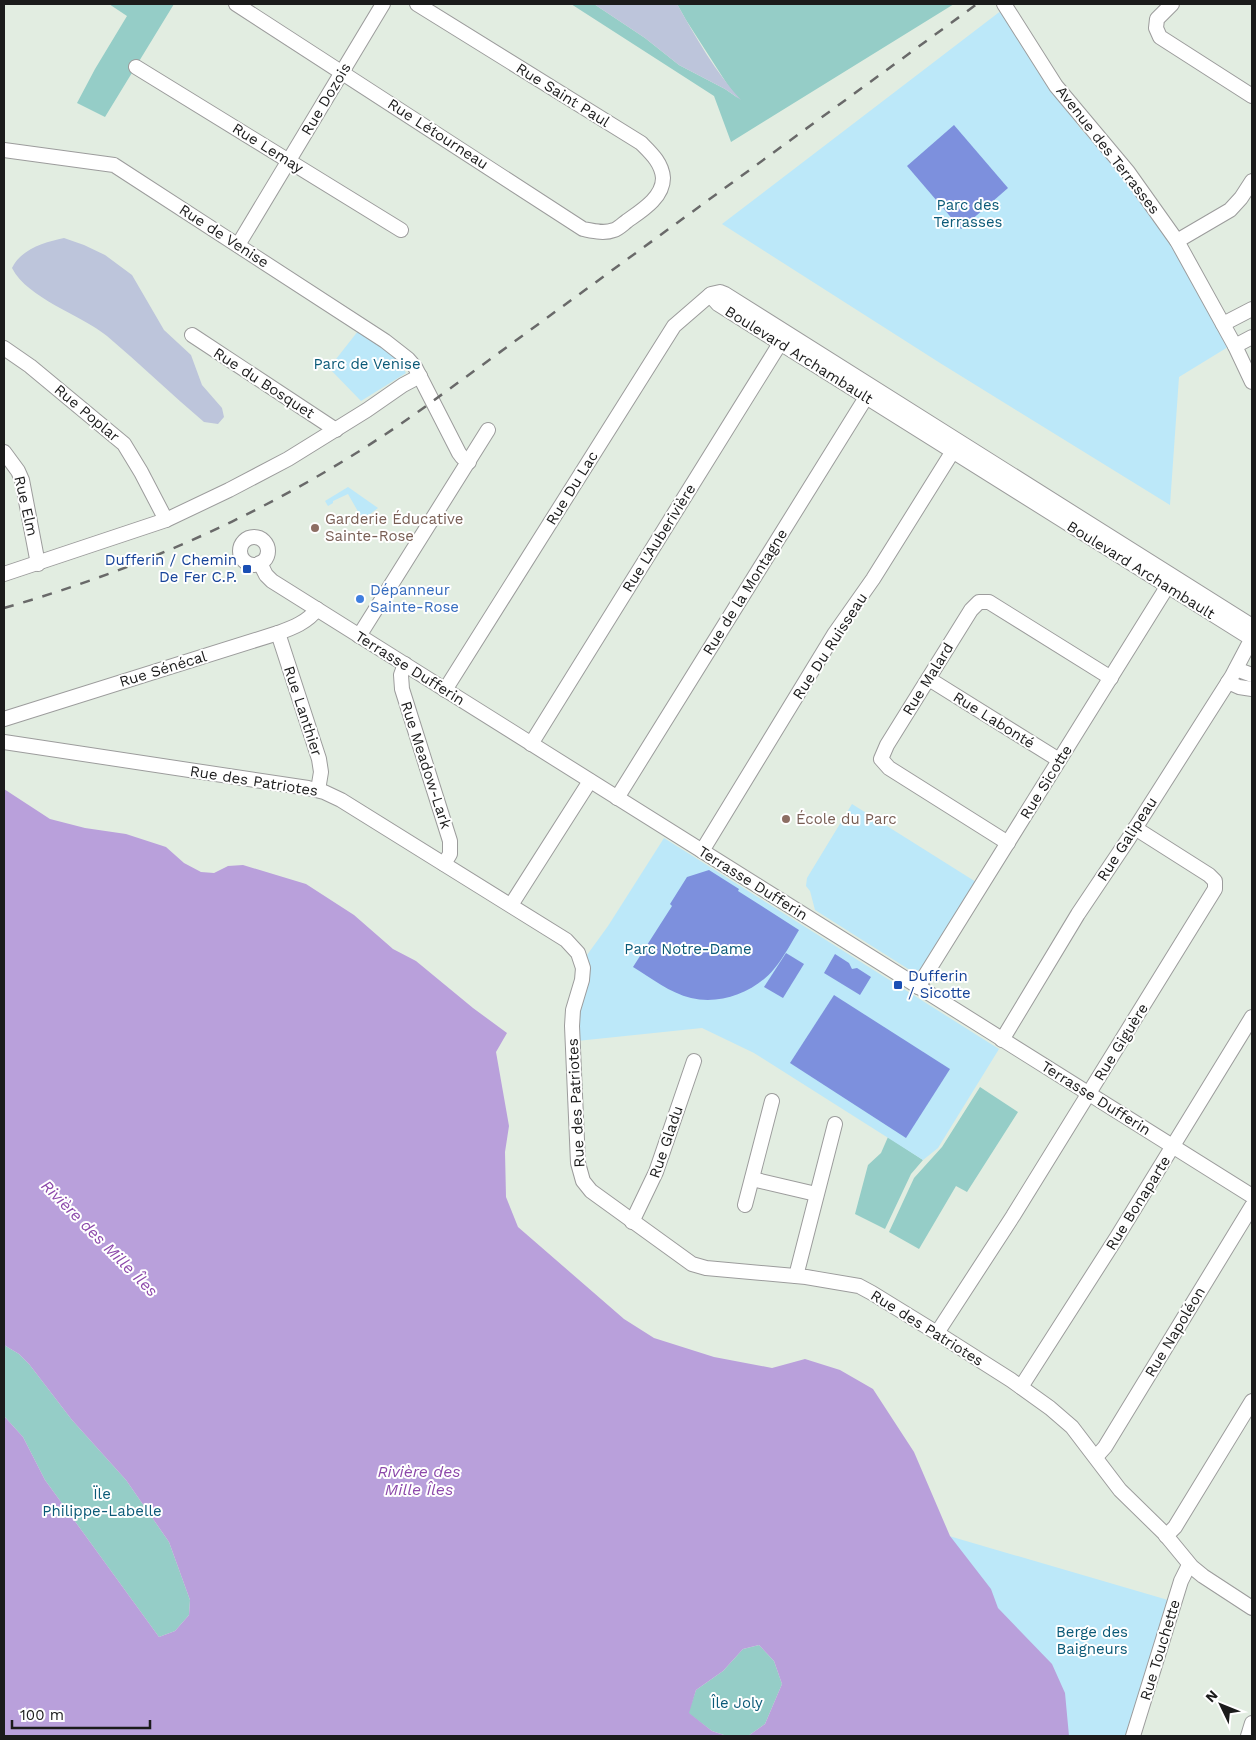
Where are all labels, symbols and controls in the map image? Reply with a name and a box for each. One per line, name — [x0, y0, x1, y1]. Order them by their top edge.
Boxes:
street label: Rue Dozois — [297, 59, 355, 138]
street label: Rue Saint Paul — [513, 59, 613, 131]
street label: Avenue des Terrasses — [1052, 82, 1164, 218]
street label: Rue Létourneau — [384, 95, 492, 173]
street label: Rue Lemay — [229, 119, 307, 177]
park label: Parc des Terrasses — [934, 196, 1003, 231]
street label: Rue de Venise — [176, 200, 272, 272]
street label: Boulevard Archambault — [722, 302, 877, 408]
street label: Rue du Bosquet — [210, 344, 318, 423]
park label: Parc de Venise — [313, 355, 421, 373]
street label: Rue Poplar — [51, 381, 123, 445]
street label: Rue Du Lac — [542, 448, 602, 528]
street label: Rue Elm — [10, 474, 42, 538]
street label: Rue L'Auberivière — [618, 481, 700, 595]
place label: Garderie Éducative Sainte-Rose — [325, 510, 463, 545]
street label: Boulevard Archambault — [1064, 517, 1219, 623]
marker: Garderie Éducative Sainte-Rose — [309, 522, 321, 534]
street label: Rue de la Montagne — [699, 526, 791, 658]
place label: Dufferin / Chemin De Fer C.P. — [105, 551, 237, 586]
marker: Dufferin / Chemin De Fer C.P. — [241, 563, 253, 575]
place label: Dépanneur Sainte-Rose — [370, 581, 459, 616]
street label: Rue Du Ruisseau — [789, 589, 871, 703]
marker: Dépanneur Sainte-Rose — [354, 593, 366, 605]
street label: Terrasse Dufferin — [352, 627, 468, 709]
street label: Rue Malard — [899, 639, 957, 719]
street label: Rue Sénécal — [117, 647, 209, 691]
street label: Rue Lanthier — [280, 664, 326, 758]
street label: Rue Labonté — [950, 688, 1038, 752]
street label: Rue Meadow-Lark — [397, 699, 455, 831]
street label: Rue Sicotte — [1016, 742, 1076, 822]
street label: Rue des Patriotes — [189, 762, 319, 800]
street label: Rue Galipeau — [1093, 794, 1161, 884]
place label: École du Parc — [796, 810, 897, 828]
marker: École du Parc — [780, 813, 792, 825]
street label: Terrasse Dufferin — [695, 842, 811, 924]
park label: Parc Notre-Dame — [624, 940, 752, 958]
place label: Dufferin / Sicotte — [908, 967, 971, 1002]
marker: Dufferin / Sicotte — [892, 979, 904, 991]
street label: Rue Giguère — [1090, 1000, 1152, 1084]
street label: Rue des Patriotes — [564, 1038, 588, 1168]
street label: Terrasse Dufferin — [1038, 1057, 1154, 1139]
street label: Rue Gladu — [645, 1103, 687, 1181]
street label: Rue Bonaparte — [1102, 1152, 1174, 1254]
water label: Rivière des Mille Îles — [38, 1176, 162, 1300]
street label: Rue Napoléon — [1141, 1284, 1209, 1380]
street label: Rue des Patriotes — [867, 1286, 987, 1370]
water label: Rivière des Mille Îles — [377, 1462, 461, 1499]
park label: Ïle Philippe-Labelle — [42, 1485, 162, 1520]
street label: Rue Touchette — [1136, 1597, 1184, 1703]
park label: Berge des Baigneurs — [1056, 1623, 1128, 1658]
north arrow — [1196, 1680, 1246, 1730]
text: N — [1202, 1687, 1221, 1705]
park label: Île Joly — [710, 1694, 763, 1712]
scale bar — [12, 1698, 150, 1730]
text: 100 m — [20, 1706, 64, 1724]

